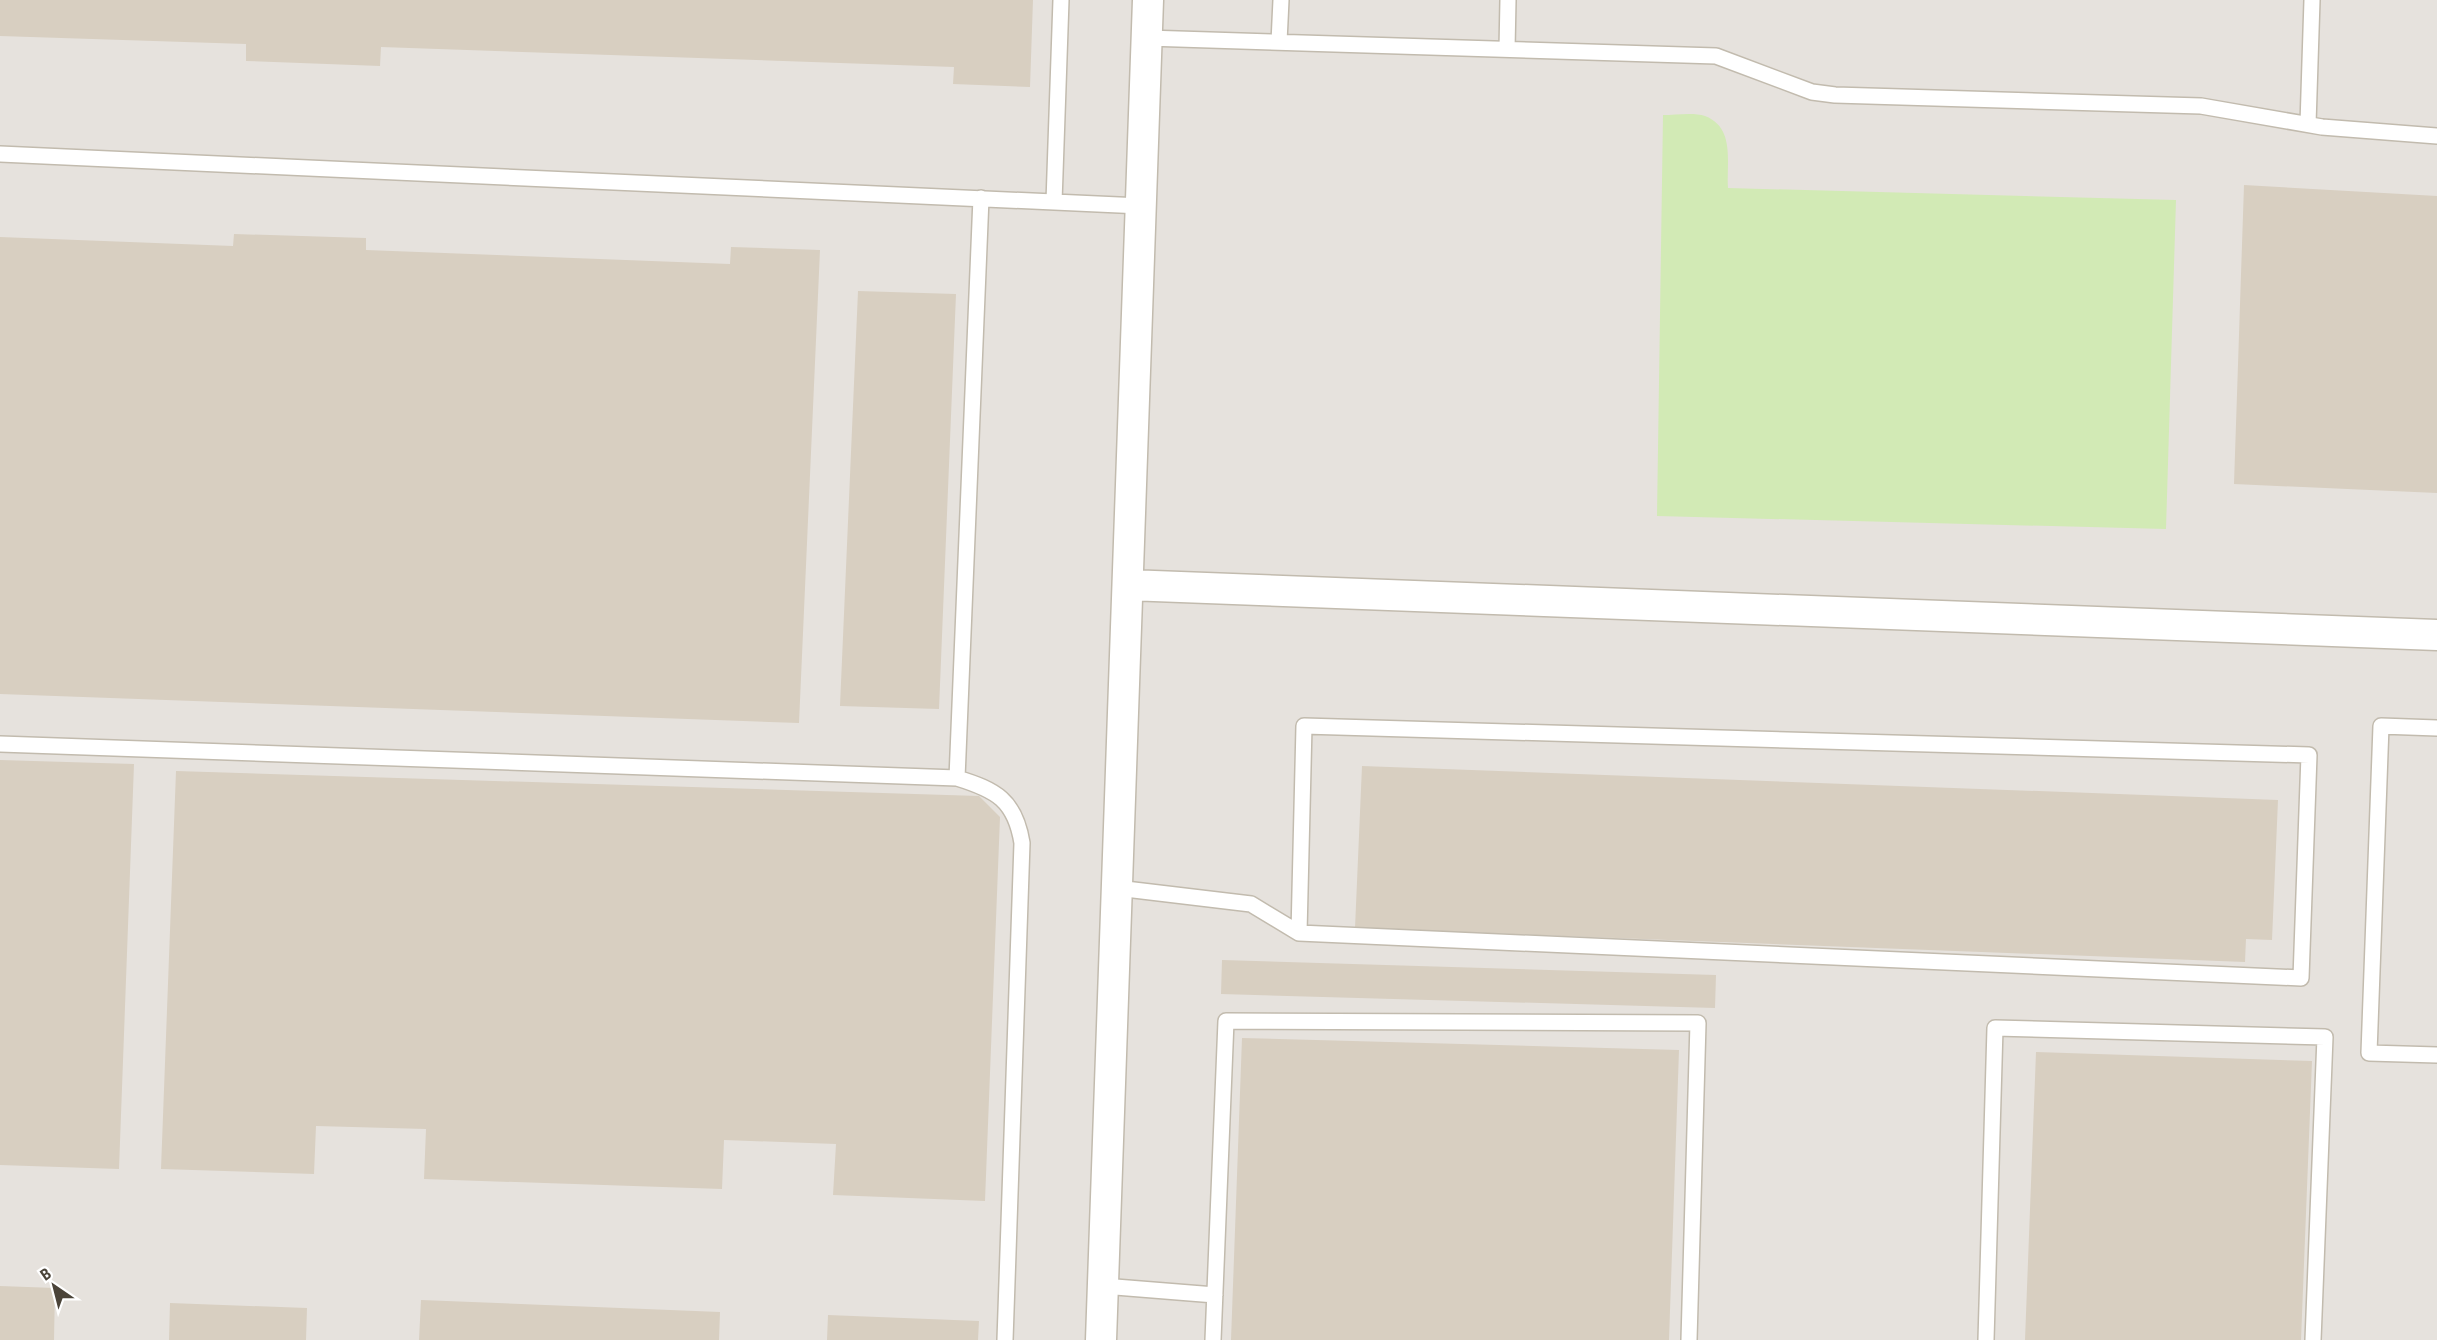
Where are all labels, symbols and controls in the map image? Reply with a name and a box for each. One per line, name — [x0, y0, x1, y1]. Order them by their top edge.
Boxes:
north arrow — [24, 1256, 84, 1316]
text: B — [37, 1264, 55, 1284]

